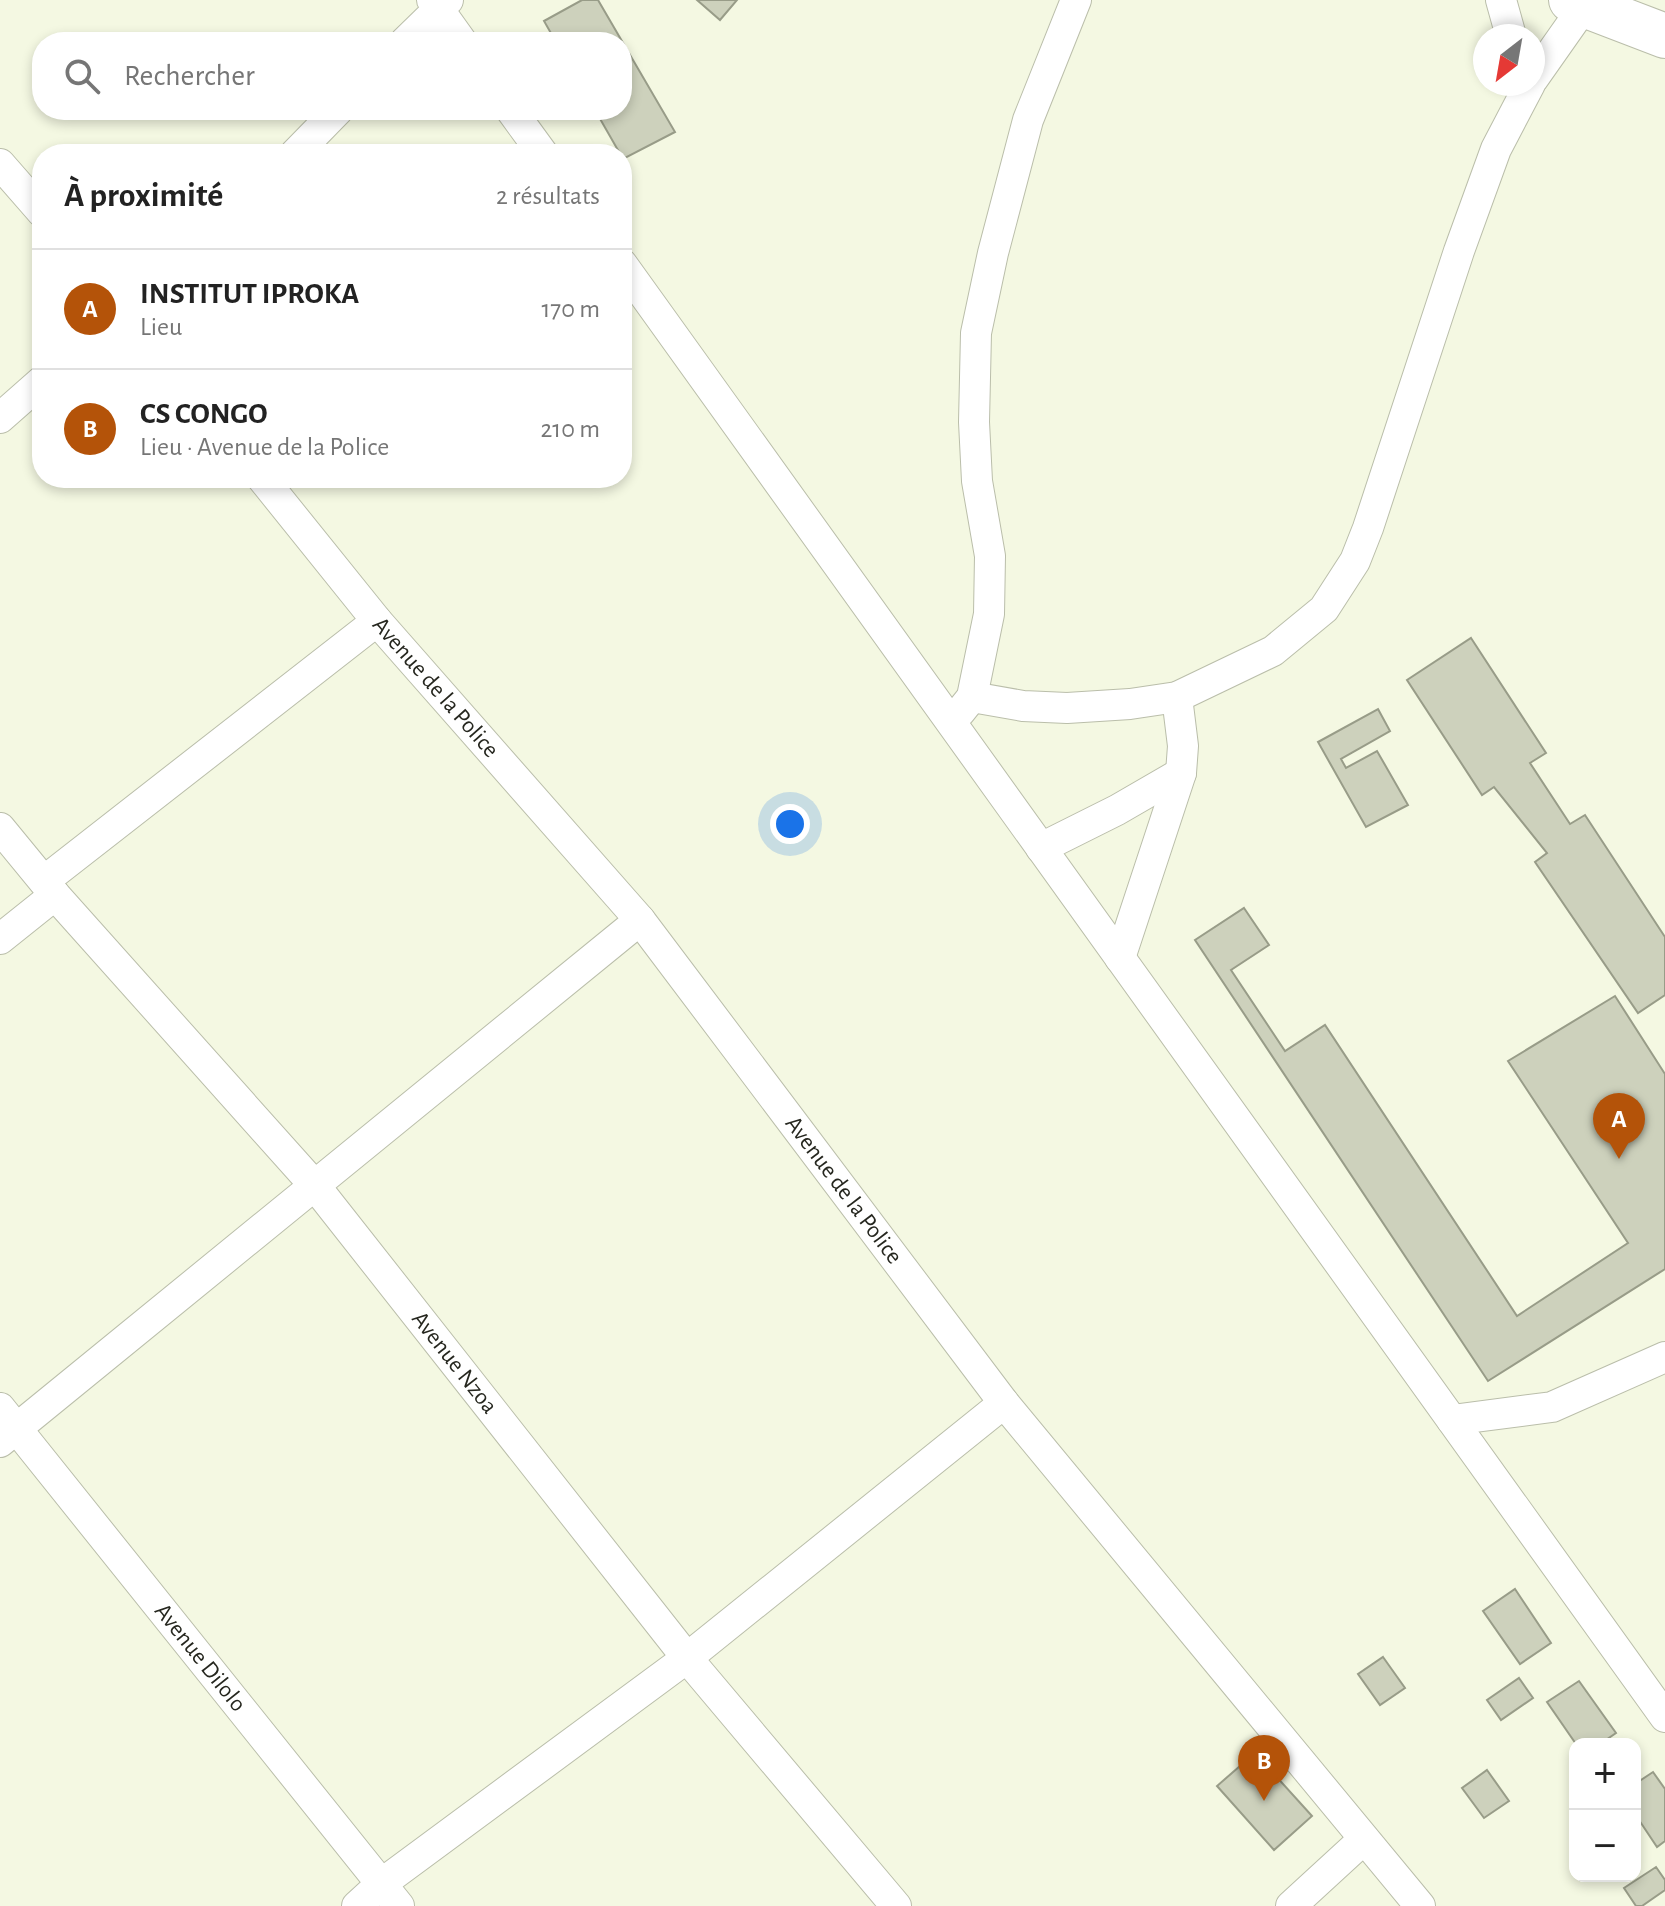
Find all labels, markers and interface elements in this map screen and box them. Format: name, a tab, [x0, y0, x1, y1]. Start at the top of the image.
north arrow	[1473, 24, 1545, 96]
search box	[32, 32, 632, 120]
icon: search	[60, 54, 104, 98]
text: Rechercher	[124, 61, 255, 91]
text: À proximité	[64, 179, 223, 213]
text: 2 résultats	[496, 183, 600, 209]
text: INSTITUT IPROKA	[140, 279, 359, 309]
text: A	[82, 296, 98, 322]
text: 170 m	[541, 296, 600, 322]
text: Lieu	[140, 314, 182, 340]
text: CS CONGO	[140, 399, 267, 429]
text: B	[82, 416, 98, 442]
text: 210 m	[540, 416, 600, 442]
text: Lieu · Avenue de la Police	[140, 434, 389, 460]
street label: Avenue de la Police	[368, 613, 503, 762]
your location	[770, 804, 810, 844]
pin: A	[1593, 1093, 1645, 1159]
street label: Avenue de la Police	[781, 1112, 907, 1268]
street label: Avenue Nzoa	[407, 1307, 502, 1418]
street label: Avenue Dilolo	[150, 1599, 250, 1716]
pin: B	[1238, 1735, 1290, 1801]
map controls	[1569, 1738, 1641, 1882]
button: +	[1569, 1738, 1641, 1810]
button: −	[1569, 1810, 1641, 1882]

